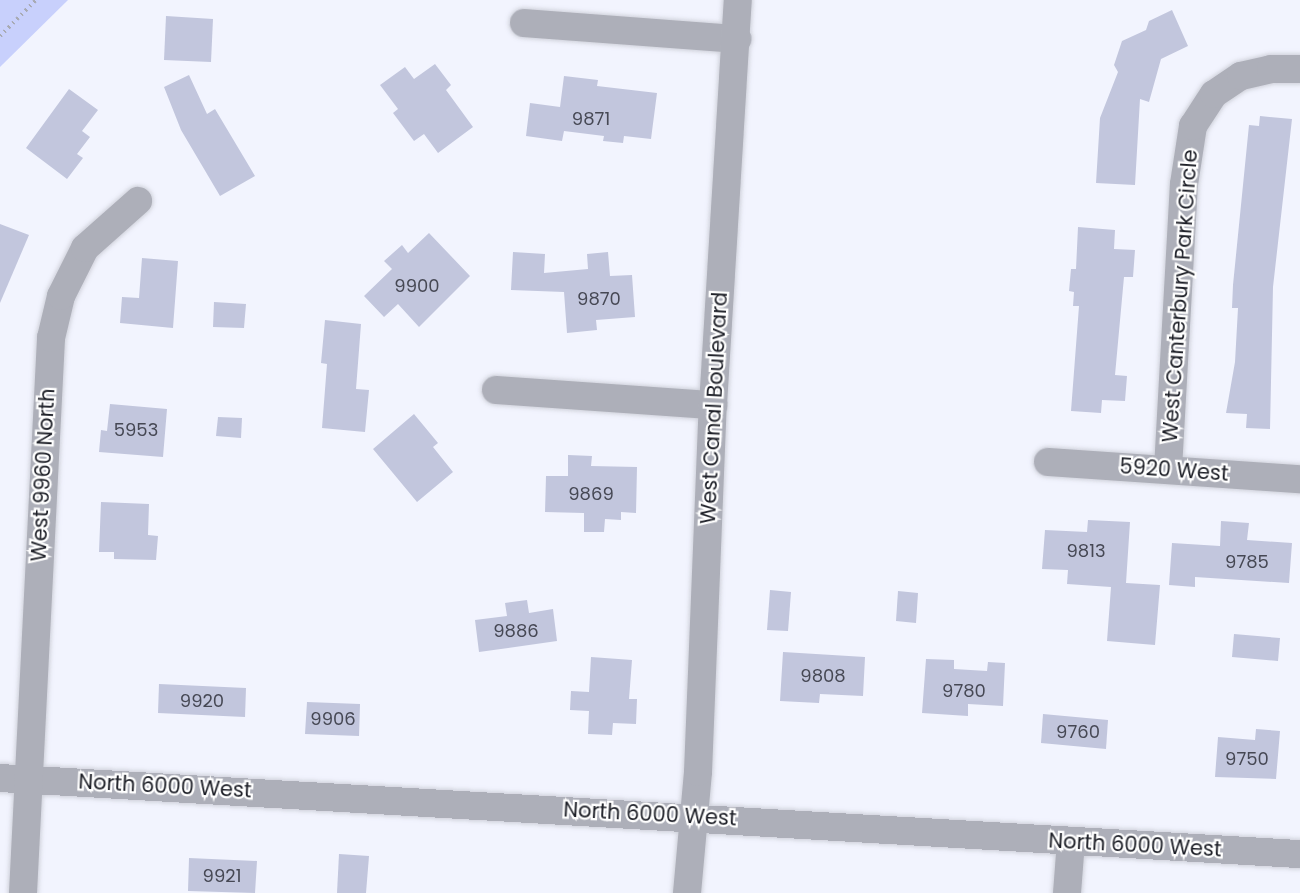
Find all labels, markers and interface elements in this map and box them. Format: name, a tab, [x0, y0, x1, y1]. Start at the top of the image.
house number: 9871	[572, 108, 610, 130]
street label: West Canterbury Park Circle	[1157, 149, 1203, 443]
house number: 9900	[394, 275, 440, 297]
house number: 9870	[577, 288, 621, 310]
street label: West Canal Boulevard	[695, 291, 733, 525]
street label: West 9960 North	[26, 388, 60, 562]
house number: 5953	[114, 419, 158, 441]
street label: 5920 West	[1119, 454, 1229, 486]
house number: 9869	[568, 483, 614, 505]
house number: 9813	[1066, 540, 1106, 562]
house number: 9785	[1225, 551, 1269, 573]
house number: 9886	[493, 620, 539, 642]
house number: 9808	[800, 665, 846, 687]
house number: 9780	[942, 680, 986, 702]
house number: 9920	[180, 690, 224, 712]
house number: 9906	[310, 708, 356, 730]
house number: 9760	[1056, 721, 1100, 743]
house number: 9750	[1225, 748, 1269, 770]
street label: North 6000 West	[78, 769, 252, 803]
street label: North 6000 West	[563, 797, 737, 831]
street label: North 6000 West	[1048, 828, 1222, 862]
house number: 9921	[203, 865, 241, 887]

